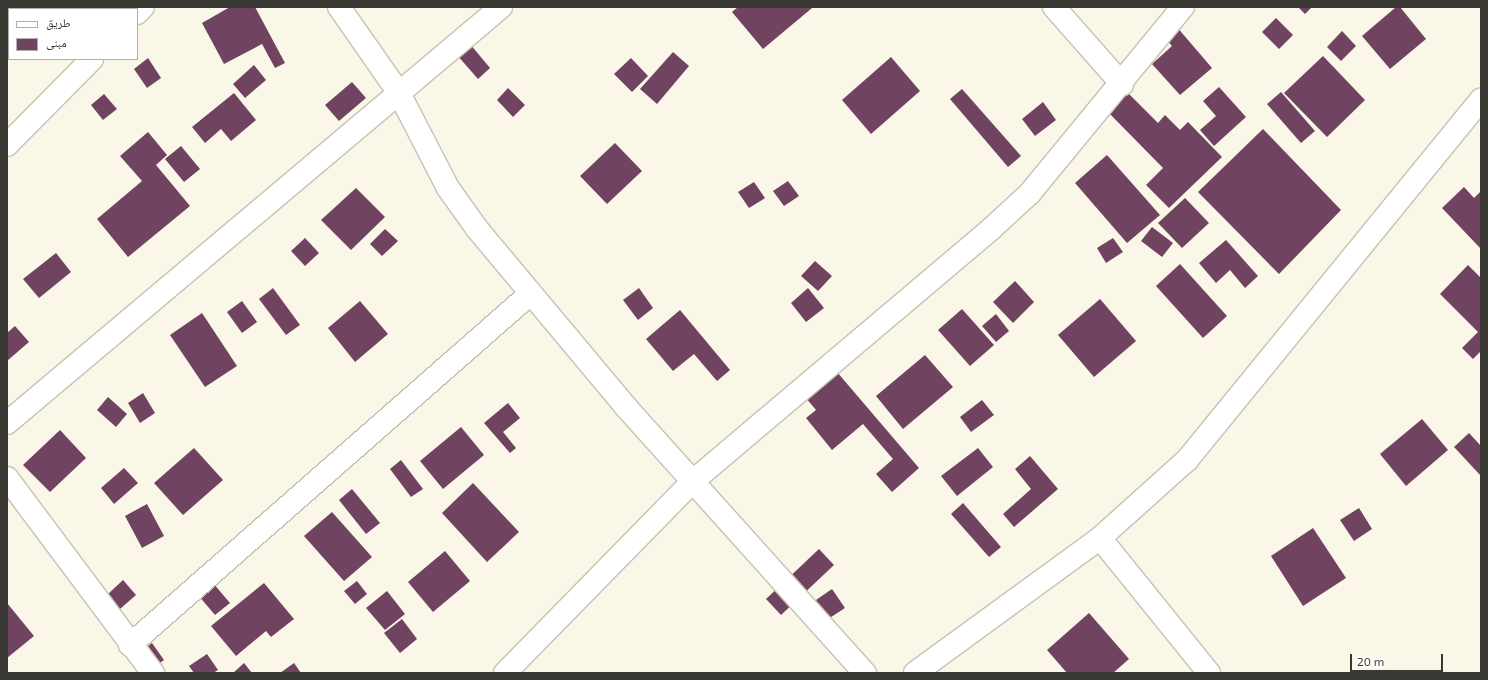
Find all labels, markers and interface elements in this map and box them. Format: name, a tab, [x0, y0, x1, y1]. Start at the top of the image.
legend	[8, 8, 138, 60]
text: طريق	[46, 15, 71, 29]
text: مبنى	[46, 35, 67, 49]
scale bar	[1352, 646, 1445, 672]
text: 20 m	[1357, 654, 1384, 668]

